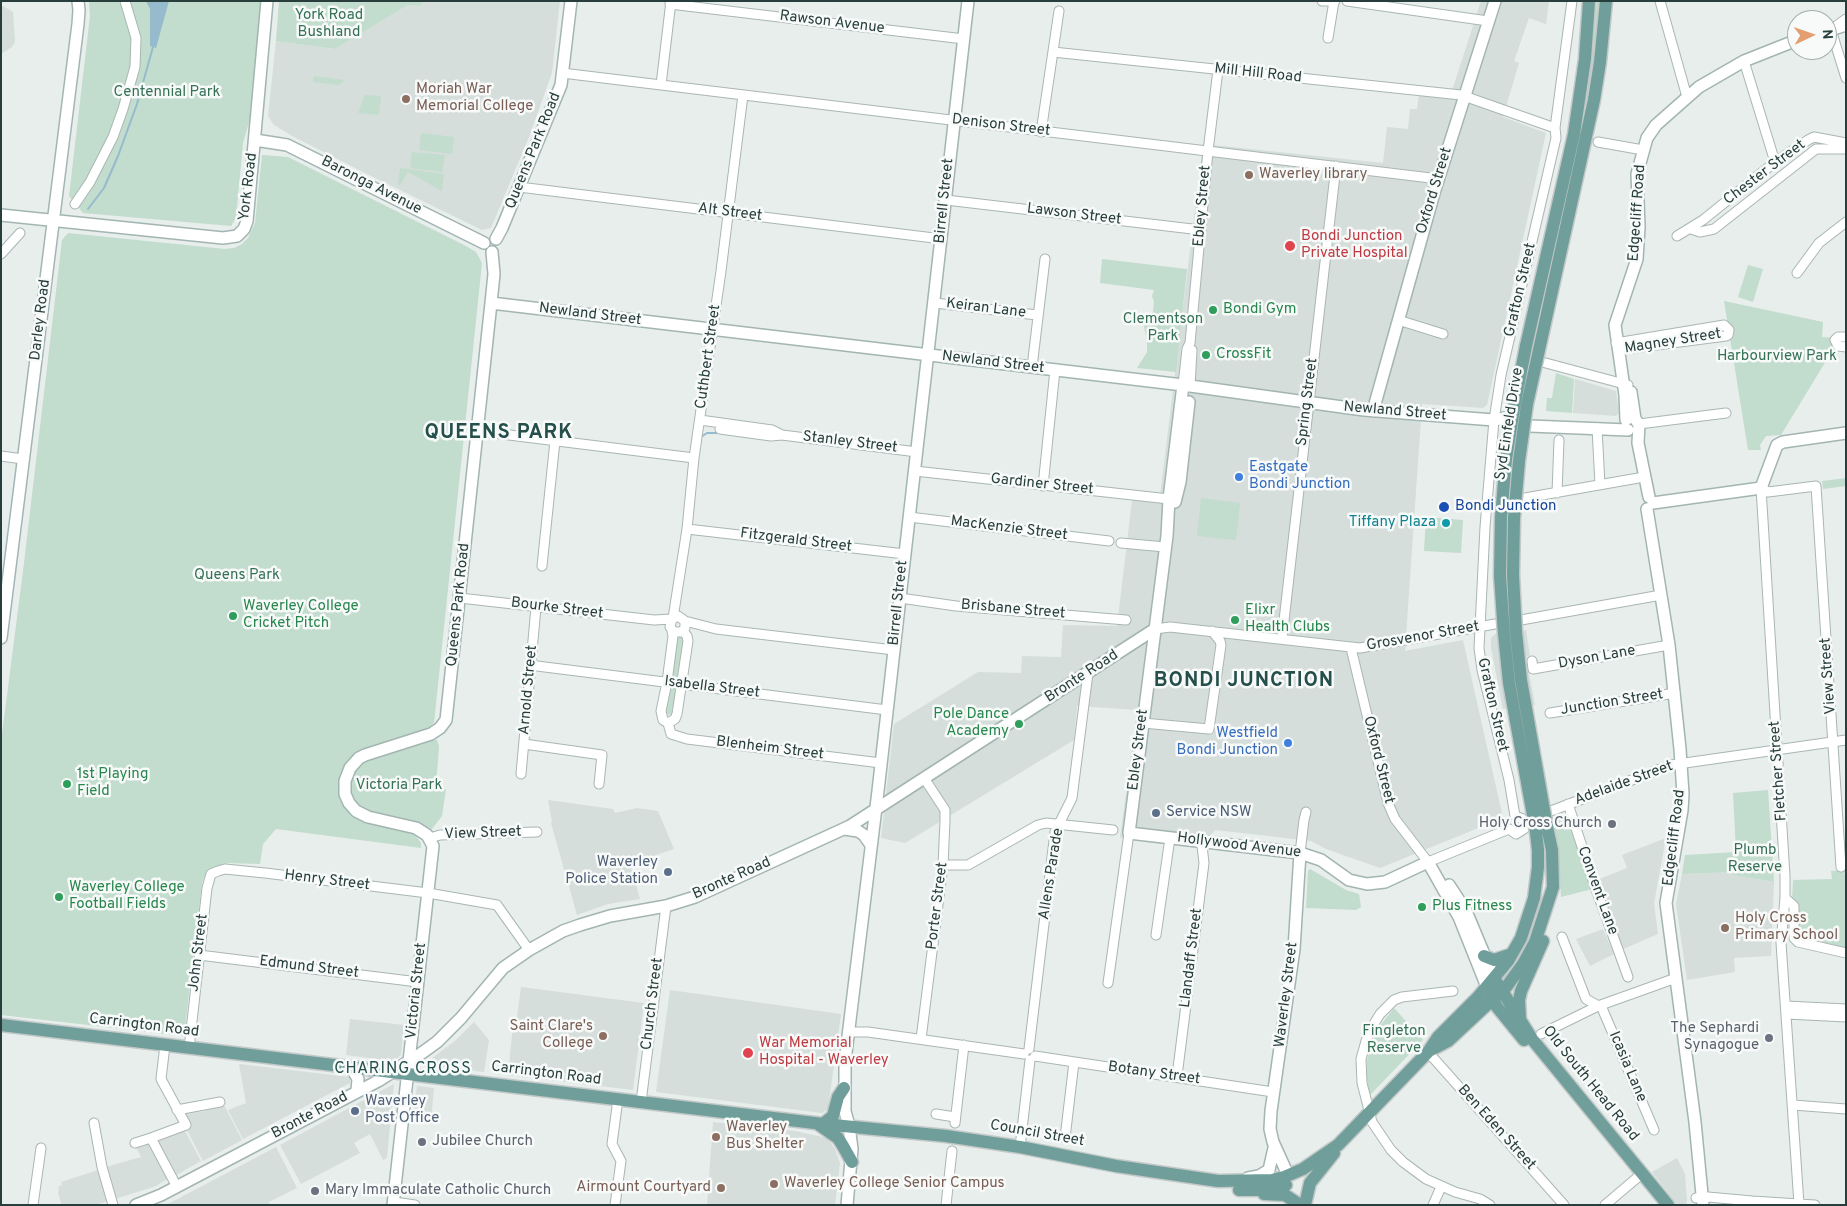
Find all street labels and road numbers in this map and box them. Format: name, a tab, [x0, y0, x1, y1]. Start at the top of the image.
street label: Rawson Avenue	[779, 8, 885, 38]
street label: Mill Hill Road	[1213, 60, 1303, 88]
street label: Queens Park Road	[502, 90, 566, 212]
street label: Denison Street	[951, 111, 1051, 141]
street label: Chester Street	[1721, 136, 1809, 210]
street label: Oxford Street	[1413, 145, 1457, 237]
street label: York Road	[236, 152, 262, 222]
street label: Baronga Avenue	[318, 153, 424, 219]
street label: Birrell Street	[932, 157, 958, 245]
street label: Ebley Street	[1190, 164, 1216, 248]
street label: Edgecliff Road	[1626, 164, 1650, 262]
street label: Alt Street	[697, 200, 763, 226]
street label: Lawson Street	[1026, 200, 1122, 230]
street label: Grafton Street	[1501, 241, 1541, 339]
street label: Darley Road	[27, 278, 55, 362]
street label: Keiran Lane	[945, 295, 1027, 323]
street label: Newland Street	[538, 300, 642, 330]
street label: Cuthbert Street	[693, 304, 725, 410]
street label: Magney Street	[1623, 325, 1723, 359]
street label: Newland Street	[941, 348, 1045, 378]
street label: Spring Street	[1294, 357, 1322, 447]
street label: Syd Einfeld Drive	[1492, 366, 1528, 482]
street label: Newland Street	[1343, 399, 1447, 425]
street label: Stanley Street	[802, 428, 898, 458]
street label: Gardiner Street	[990, 471, 1094, 499]
street label: MacKenzie Street	[949, 513, 1069, 545]
street label: Fitzgerald Street	[739, 525, 853, 557]
street label: Queens Park Road	[444, 542, 474, 668]
street label: Birrell Street	[886, 559, 912, 647]
street label: Bourke Street	[510, 594, 604, 624]
street label: Brisbane Street	[960, 596, 1066, 624]
street label: Grosvenor Street	[1365, 618, 1481, 656]
street label: View Street	[1817, 637, 1841, 715]
street label: Dyson Lane	[1557, 642, 1637, 674]
street label: Arnold Street	[516, 644, 542, 736]
street label: Bronte Road	[1042, 647, 1122, 707]
street label: Grafton Street	[1472, 656, 1512, 754]
street label: Isabella Street	[663, 673, 761, 703]
street label: Junction Street	[1559, 686, 1665, 720]
street label: Ebley Street	[1125, 708, 1153, 792]
street label: Oxford Street	[1358, 714, 1398, 806]
street label: Fletcher Street	[1767, 720, 1791, 822]
street label: Blenheim Street	[715, 733, 825, 765]
street label: Adelaide Street	[1572, 758, 1676, 810]
street label: Edgecliff Road	[1660, 789, 1690, 887]
street label: View Street	[444, 824, 522, 844]
street label: Allens Parade	[1036, 827, 1068, 921]
street label: Hollywood Avenue	[1176, 829, 1302, 863]
street label: Convent Lane	[1573, 844, 1621, 938]
street label: Bronte Road	[690, 854, 774, 904]
street label: Porter Street	[924, 861, 952, 951]
street label: Henry Street	[283, 867, 371, 895]
street label: Llandaff Street	[1177, 907, 1207, 1009]
street label: John Street	[185, 913, 213, 993]
street label: Waverley Street	[1272, 941, 1302, 1049]
street label: Victoria Street	[403, 942, 431, 1040]
street label: Edmund Street	[258, 953, 360, 983]
street label: Church Street	[638, 957, 668, 1051]
street label: Carrington Road	[88, 1010, 200, 1042]
street label: Old South Head Road	[1538, 1023, 1642, 1145]
street label: Icasia Lane	[1604, 1029, 1650, 1105]
street label: Carrington Road	[490, 1058, 602, 1090]
street label: Botany Street	[1107, 1059, 1201, 1089]
street label: Ben Eden Street	[1453, 1082, 1539, 1174]
street label: Bronte Road	[269, 1088, 351, 1144]
street label: Council Street	[988, 1117, 1086, 1151]

